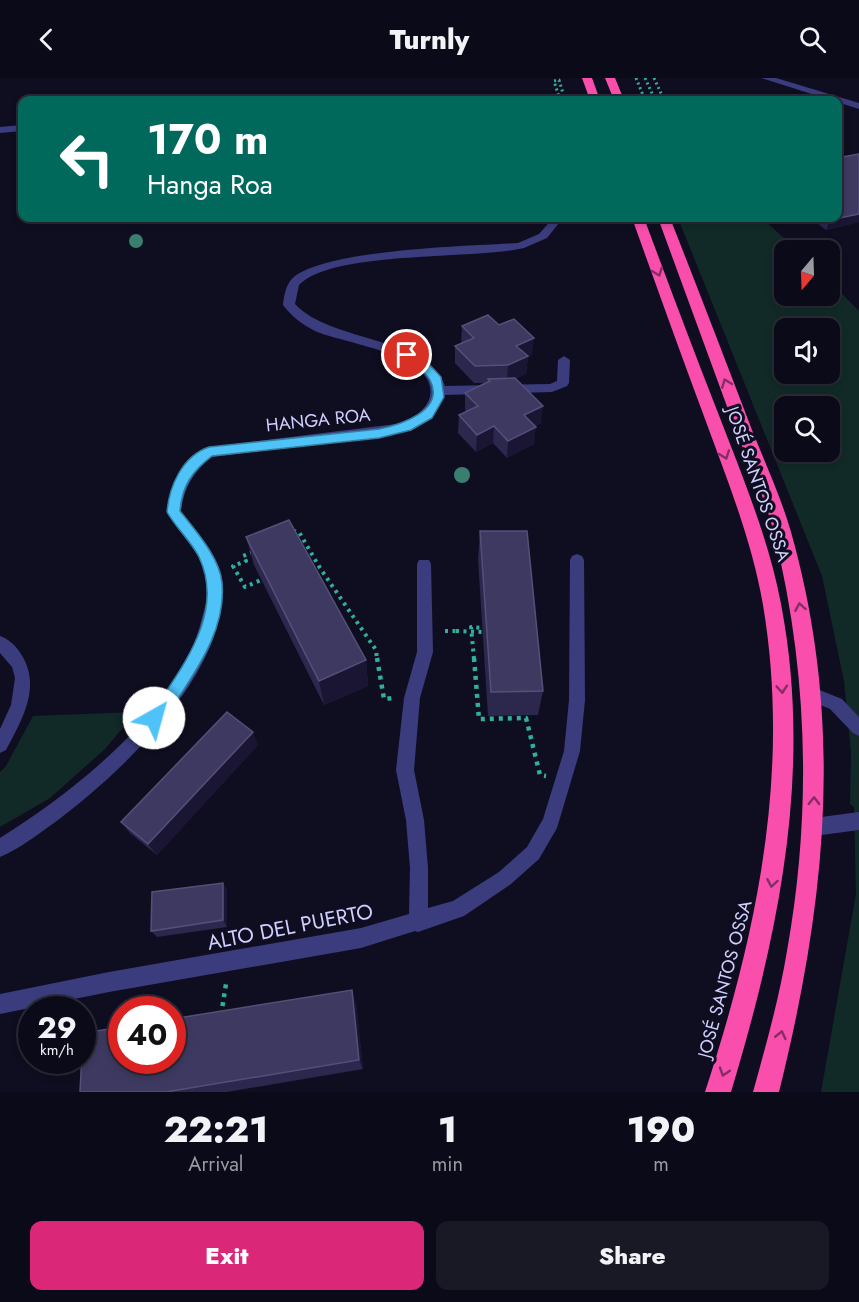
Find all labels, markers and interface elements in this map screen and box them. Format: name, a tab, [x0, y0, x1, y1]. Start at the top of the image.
text: Turnly	[390, 20, 469, 59]
icon: back	[30, 23, 63, 56]
icon: search	[796, 23, 829, 56]
text: 170 m	[147, 109, 269, 170]
icon: left	[48, 120, 126, 198]
text: Hanga Roa	[147, 165, 273, 204]
north arrow	[774, 240, 840, 306]
map controls	[774, 240, 840, 462]
one-way arrow	[651, 267, 664, 277]
button: sound	[774, 318, 840, 384]
pin	[381, 329, 432, 380]
icon: arrive	[390, 338, 423, 371]
one-way arrow	[721, 378, 733, 389]
button: search	[774, 396, 840, 462]
street label: JOSÉ SANTOS OSSA	[719, 401, 797, 565]
street label: HANGA ROA	[264, 402, 372, 438]
one-way arrow	[718, 450, 731, 460]
one-way arrow	[794, 603, 807, 613]
one-way arrow	[775, 685, 788, 694]
position arrow	[122, 686, 186, 750]
one-way arrow	[808, 797, 821, 806]
one-way arrow	[767, 879, 779, 888]
street label: ALTO DEL PUERTO	[205, 896, 375, 958]
street label: JOSÉ SANTOS OSSA	[691, 897, 759, 1063]
speed limit sign: 40	[108, 996, 186, 1074]
text: 29	[37, 1006, 77, 1049]
one-way arrow	[774, 1031, 787, 1041]
text: km/h	[40, 1039, 74, 1061]
one-way arrow	[719, 1066, 732, 1077]
text: 22:21	[164, 1103, 268, 1155]
text: 1	[438, 1103, 457, 1155]
text: 190	[627, 1103, 695, 1155]
text: Arrival	[188, 1150, 243, 1179]
text: min	[432, 1150, 463, 1179]
text: m	[653, 1150, 669, 1179]
button: Exit	[30, 1221, 424, 1290]
button: Share	[436, 1221, 829, 1290]

